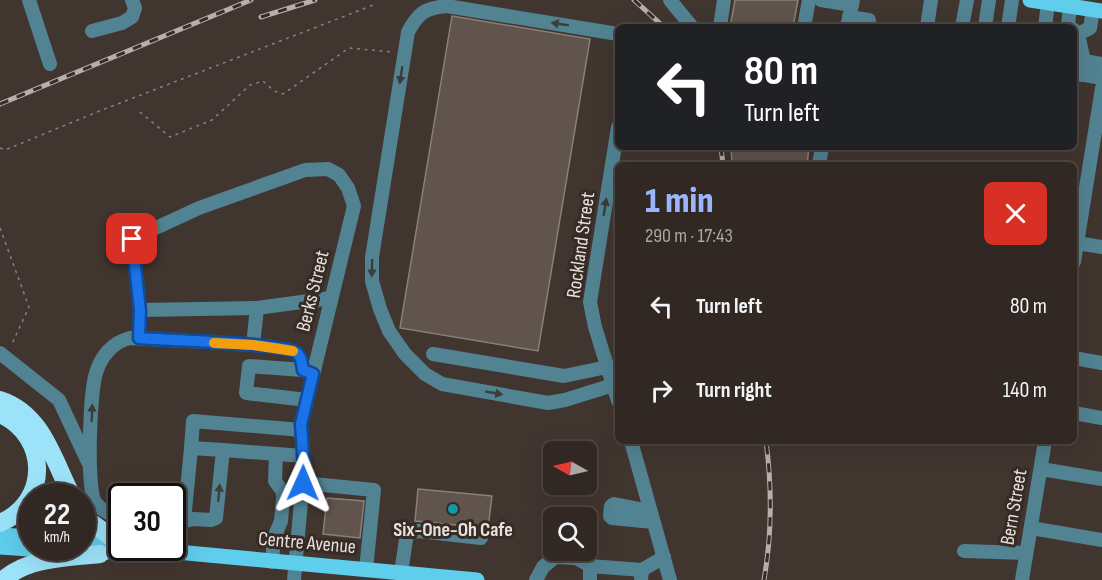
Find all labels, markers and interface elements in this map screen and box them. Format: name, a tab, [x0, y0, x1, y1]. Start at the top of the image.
one-way arrow	[551, 20, 570, 29]
text: 80 m	[744, 46, 818, 97]
icon: left	[645, 48, 723, 126]
one-way arrow	[396, 66, 405, 85]
text: Turn left	[744, 97, 820, 129]
text: 1 min	[645, 180, 713, 223]
button: close	[984, 182, 1047, 245]
street label: Rockland Street	[562, 191, 600, 299]
one-way arrow	[601, 197, 610, 216]
pin	[106, 213, 157, 264]
icon: arrive	[115, 222, 148, 255]
text: 290 m · 17:43	[645, 224, 733, 248]
street label: Berks Street	[291, 248, 335, 334]
one-way arrow	[367, 258, 377, 277]
icon: left	[645, 290, 678, 323]
text: Turn left	[696, 293, 762, 320]
text: 80 m	[1010, 293, 1047, 320]
icon: right	[645, 374, 678, 407]
text: Turn right	[696, 377, 772, 404]
text: 140 m	[1003, 377, 1047, 404]
one-way arrow	[485, 389, 504, 398]
one-way arrow	[87, 404, 96, 423]
north arrow	[543, 441, 597, 495]
map controls	[543, 441, 597, 561]
position arrow	[271, 451, 335, 515]
street label: Bern Street	[996, 467, 1032, 547]
speed limit sign: 30	[108, 483, 186, 561]
one-way arrow	[214, 483, 224, 502]
text: 22	[44, 497, 70, 533]
marker: Six-One-Oh Cafe	[446, 502, 460, 516]
button: search	[543, 507, 597, 561]
place label: Six-One-Oh Cafe	[393, 518, 513, 542]
street label: Centre Avenue	[257, 527, 357, 559]
text: km/h	[44, 528, 70, 547]

